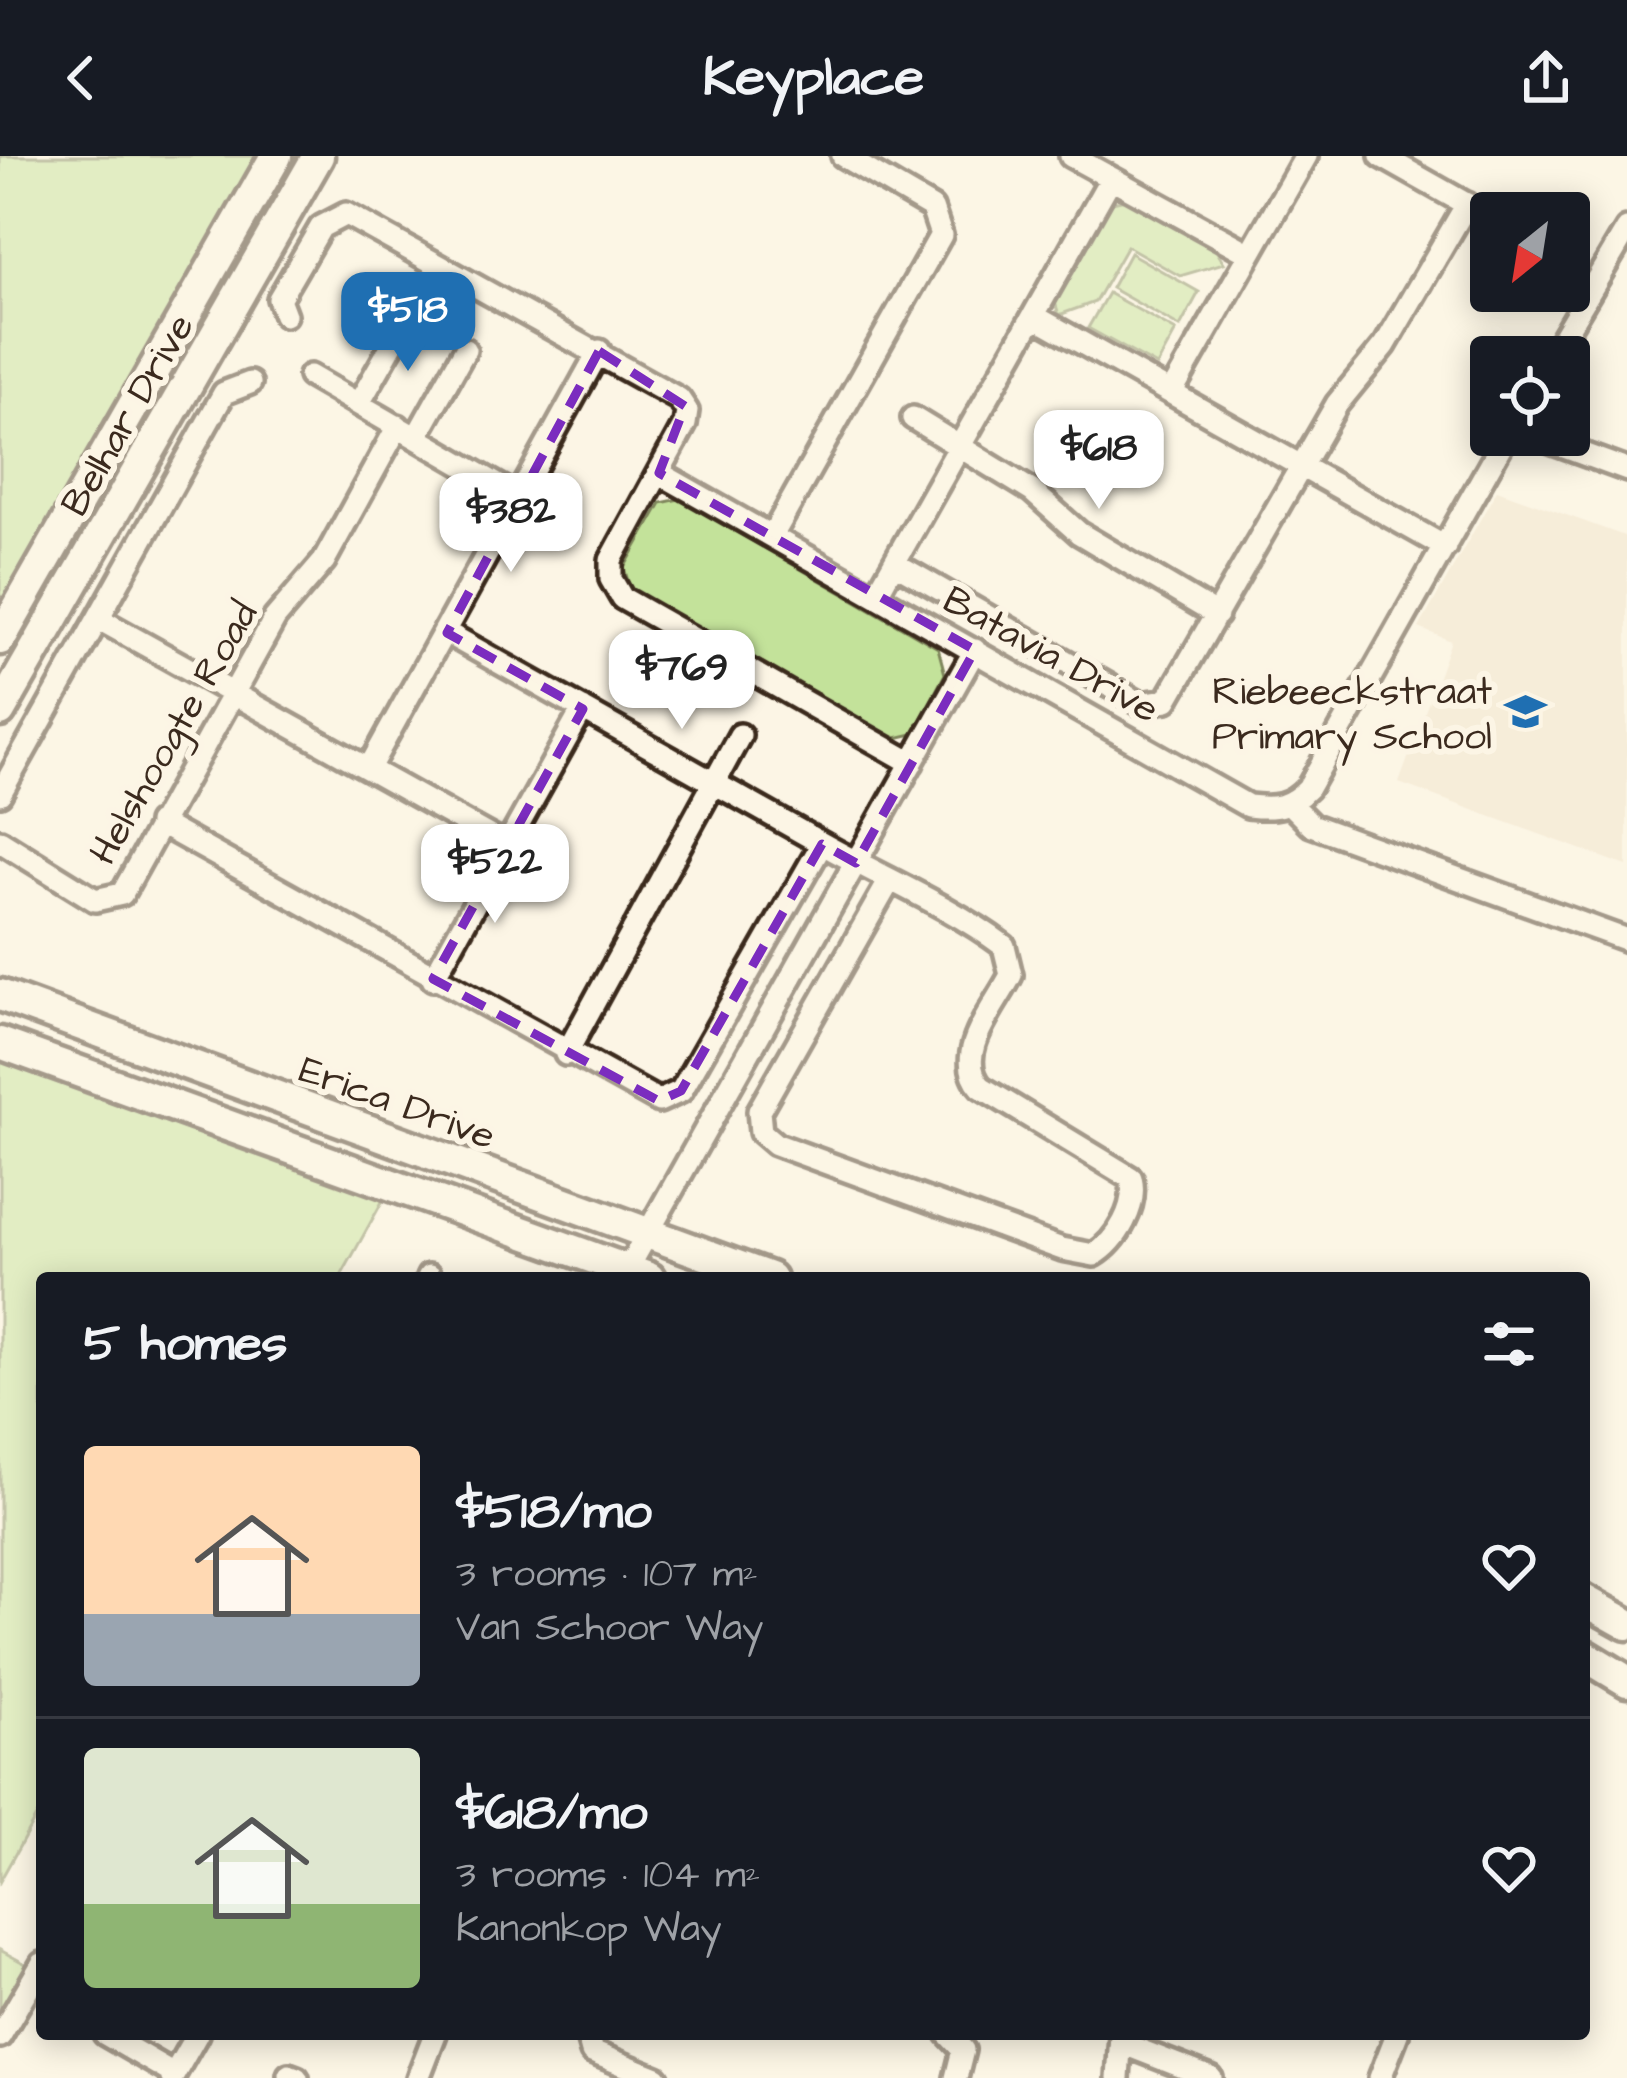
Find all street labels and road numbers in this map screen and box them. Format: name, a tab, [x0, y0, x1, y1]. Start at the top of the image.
street label: Belhar Drive	[49, 304, 208, 527]
street label: Batavia Drive	[933, 574, 1168, 737]
street label: Helshoogte Road	[77, 592, 272, 875]
street label: Erica Drive	[292, 1043, 502, 1164]

